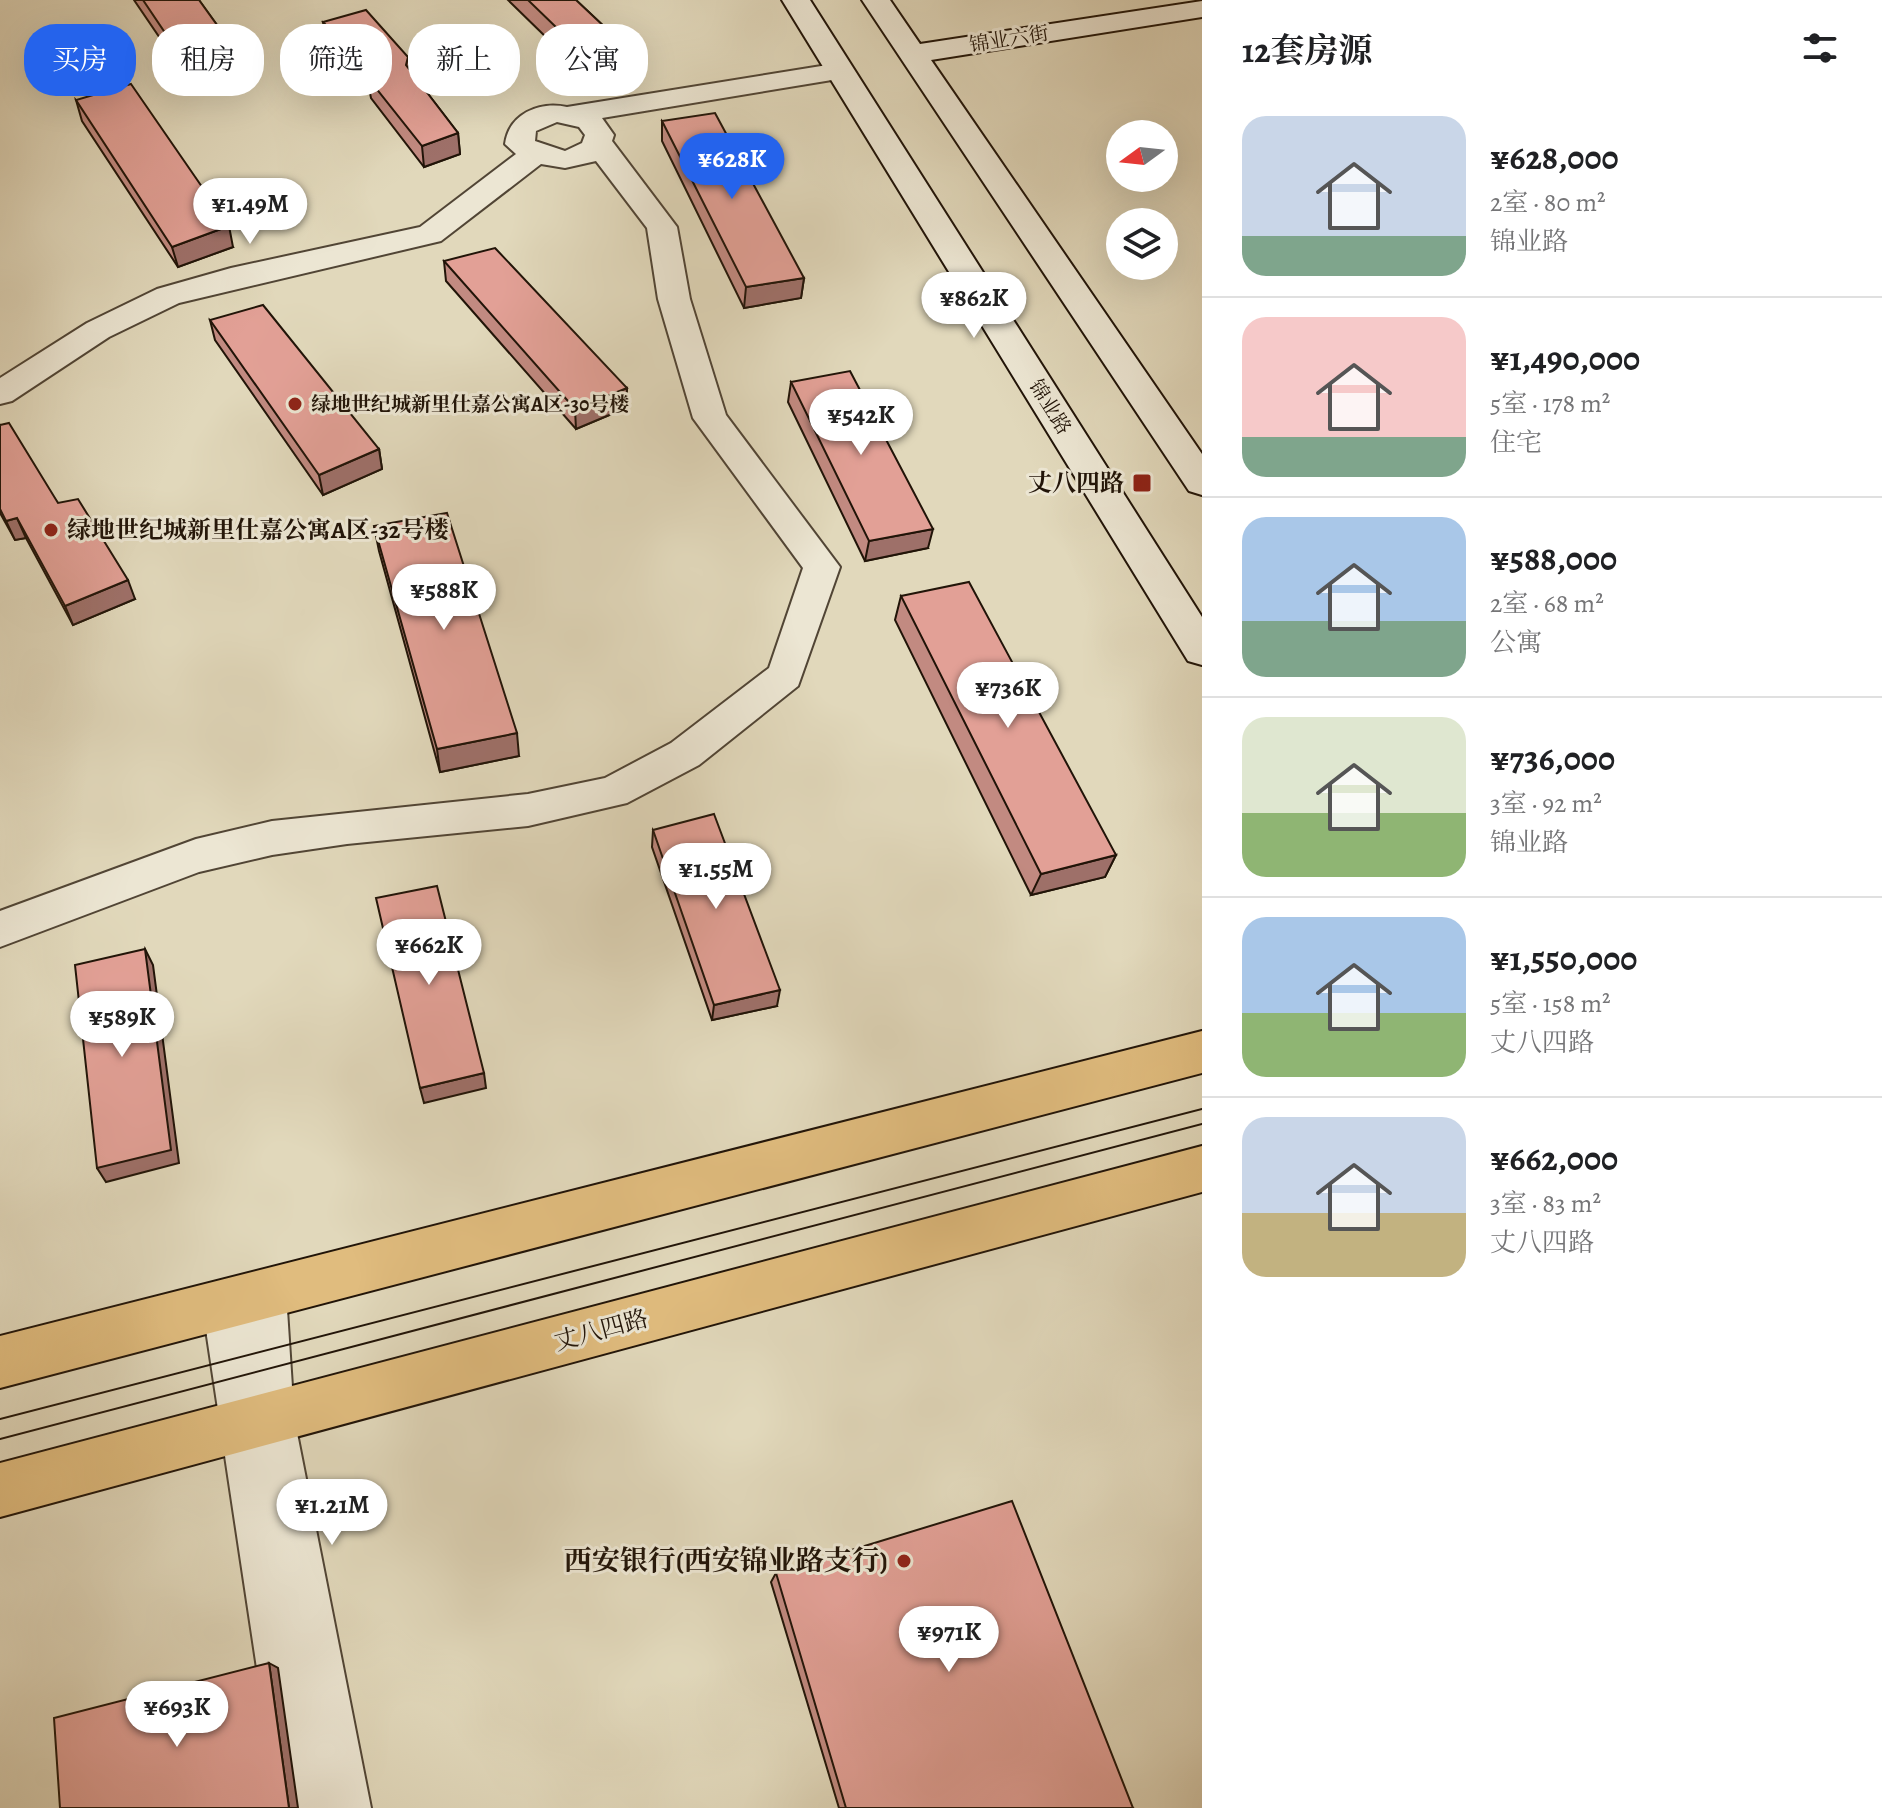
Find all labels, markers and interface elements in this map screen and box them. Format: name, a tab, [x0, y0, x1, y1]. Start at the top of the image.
street label: 锦业六街	[967, 19, 1051, 59]
chip: 买房	[24, 24, 136, 96]
chip: 租房	[152, 24, 264, 96]
chip: 筛选	[280, 24, 392, 96]
chip: 新上	[408, 24, 520, 96]
chip: 公寓	[536, 24, 648, 96]
icon: filters	[1798, 26, 1842, 70]
text: 12套房源	[1242, 27, 1373, 74]
north arrow	[1106, 120, 1178, 192]
map controls	[1106, 120, 1178, 280]
pin: ¥628K	[676, 133, 788, 201]
text: ¥628,000	[1490, 134, 1619, 181]
text: ¥628K	[697, 141, 767, 176]
icon: home	[1306, 148, 1402, 244]
pin: ¥1.49M	[185, 178, 315, 246]
text: 2室 · 80 m²	[1490, 185, 1606, 220]
text: ¥1.49M	[211, 186, 289, 221]
button: layers	[1106, 208, 1178, 280]
text: 锦业路	[1490, 224, 1568, 259]
pin: ¥862K	[918, 272, 1030, 340]
text: ¥862K	[939, 280, 1009, 315]
text: ¥1,490,000	[1490, 335, 1640, 382]
icon: home	[1306, 349, 1402, 445]
street label: 锦业路	[1023, 374, 1077, 440]
text: 5室 · 178 m²	[1490, 386, 1610, 421]
pin: ¥542K	[805, 389, 917, 457]
place label: 绿地世纪城新里仕嘉公寓A区-30号楼	[311, 391, 629, 418]
marker: 绿地世纪城新里仕嘉公寓A区-30号楼	[286, 395, 304, 413]
text: ¥542K	[827, 397, 895, 432]
text: 住宅	[1490, 425, 1542, 460]
place label: 丈八四路	[1028, 467, 1124, 499]
marker: 丈八四路	[1131, 472, 1153, 494]
place label: 绿地世纪城新里仕嘉公寓A区-32号楼	[67, 514, 448, 546]
marker: 绿地世纪城新里仕嘉公寓A区-32号楼	[42, 521, 60, 539]
text: ¥588,000	[1490, 535, 1617, 582]
icon: home	[1306, 549, 1402, 645]
pin: ¥588K	[388, 564, 500, 632]
text: ¥588K	[410, 572, 478, 607]
text: 2室 · 68 m²	[1490, 586, 1604, 621]
text: 公寓	[1490, 625, 1542, 660]
pin: ¥736K	[952, 662, 1064, 730]
text: ¥736K	[975, 670, 1041, 705]
text: ¥736,000	[1490, 735, 1615, 782]
icon: home	[1306, 749, 1402, 845]
text: 3室 · 92 m²	[1490, 786, 1602, 821]
text: 锦业路	[1490, 825, 1568, 860]
pin: ¥1.55M	[651, 843, 781, 911]
text: ¥1.55M	[678, 851, 754, 886]
pin: ¥662K	[373, 919, 485, 987]
text: ¥662K	[395, 927, 463, 962]
text: ¥1,550,000	[1490, 935, 1637, 982]
icon: home	[1306, 949, 1402, 1045]
text: 5室 · 158 m²	[1490, 986, 1611, 1021]
pin: ¥589K	[66, 991, 178, 1059]
text: ¥589K	[88, 999, 156, 1034]
text: 丈八四路	[1490, 1025, 1594, 1060]
text: ¥662,000	[1490, 1135, 1618, 1182]
icon: home	[1306, 1149, 1402, 1245]
text: 3室 · 83 m²	[1490, 1186, 1601, 1221]
text: 丈八四路	[1490, 1225, 1594, 1260]
street label: 丈八四路	[550, 1302, 652, 1358]
pin: ¥1.21M	[267, 1479, 397, 1547]
text: ¥1.21M	[294, 1487, 370, 1522]
place label: 西安银行(西安锦业路支行)	[564, 1542, 888, 1580]
marker: 西安银行(西安锦业路支行)	[895, 1552, 913, 1570]
pin: ¥971K	[893, 1606, 1005, 1674]
text: ¥971K	[917, 1614, 981, 1649]
pin: ¥693K	[121, 1681, 233, 1749]
text: ¥693K	[143, 1689, 211, 1724]

